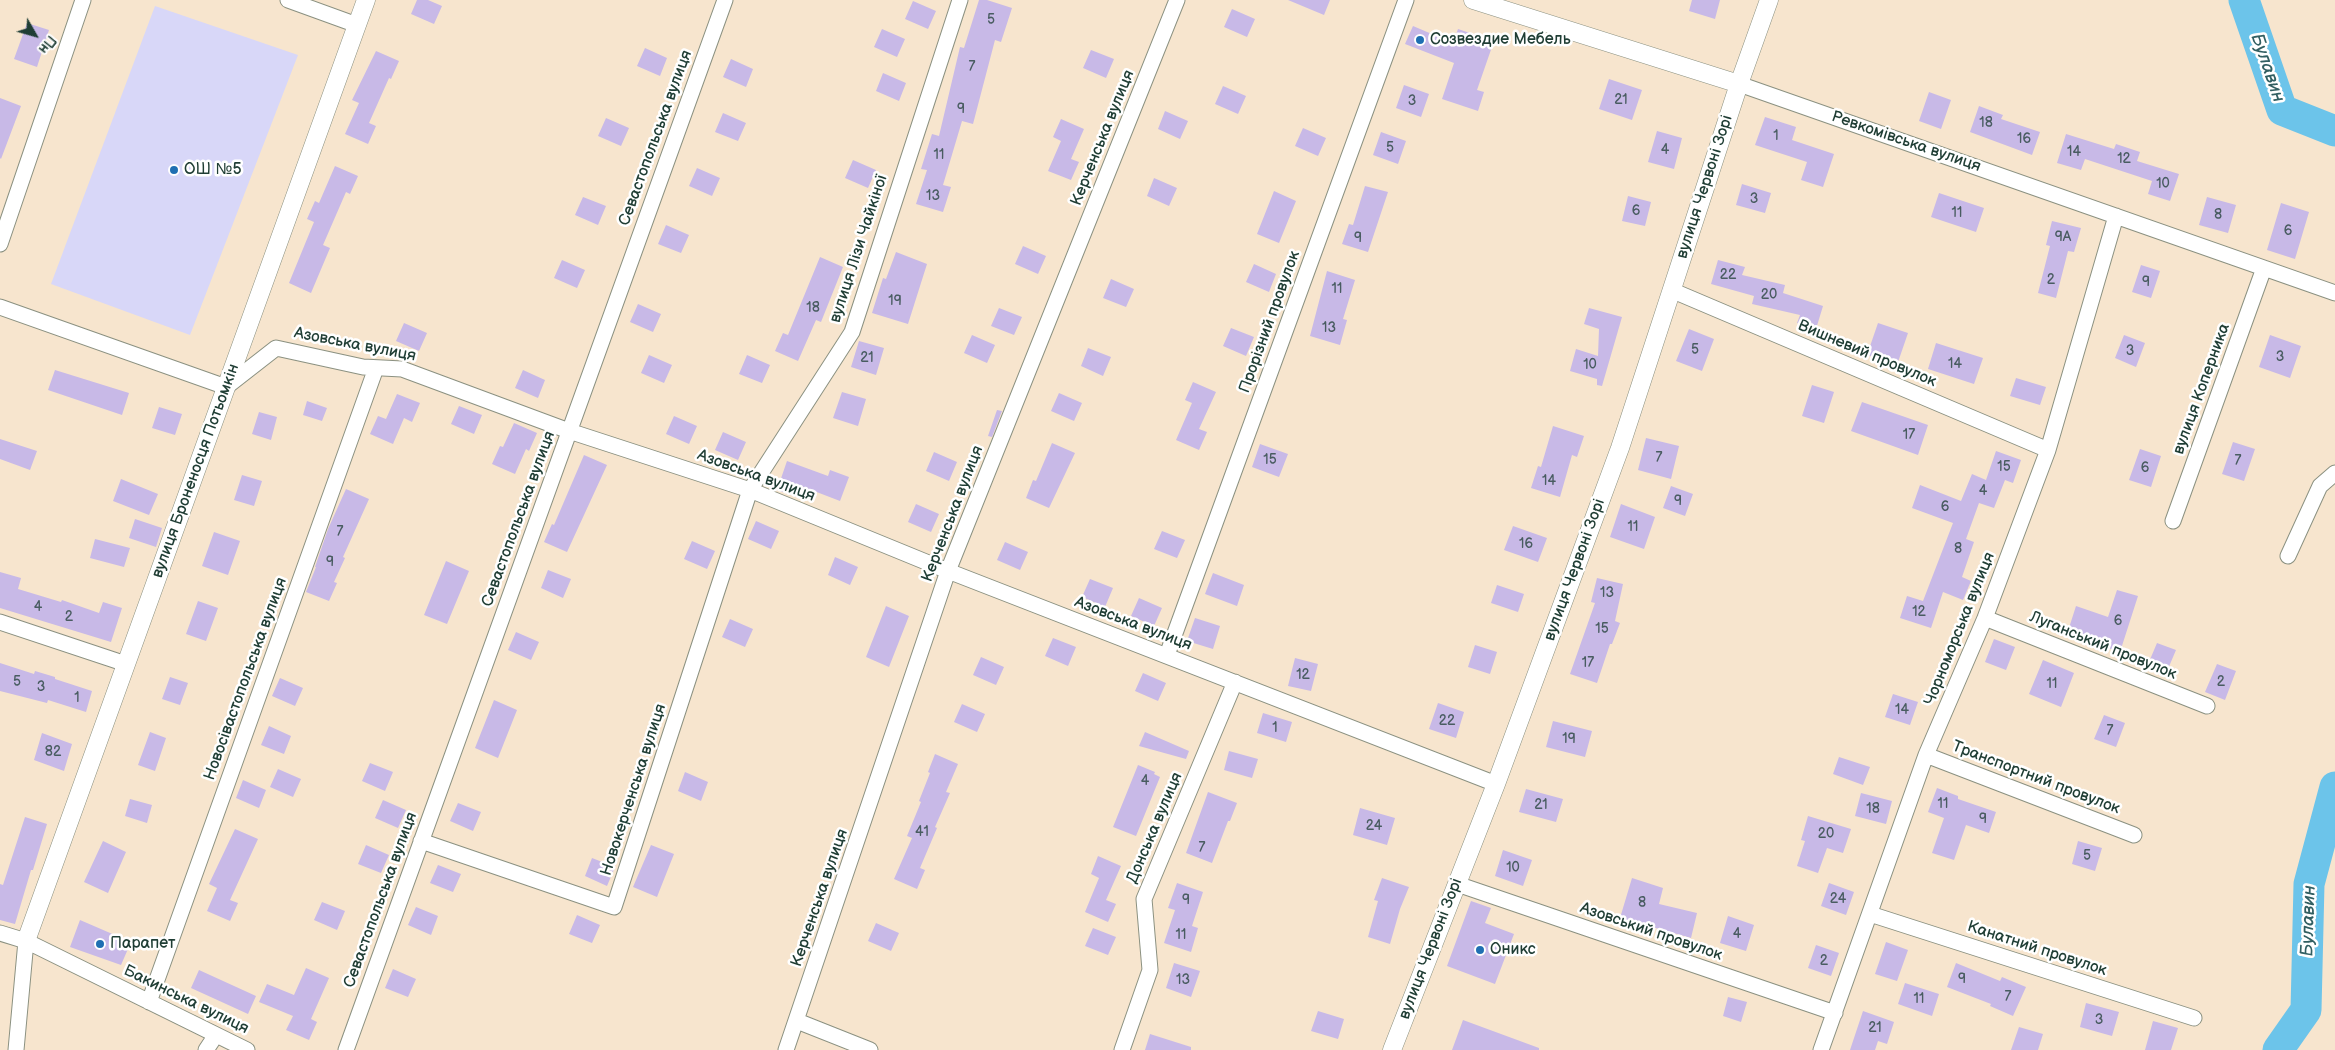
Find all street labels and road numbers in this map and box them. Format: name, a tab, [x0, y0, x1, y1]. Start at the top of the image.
street label: Севастопольська вулиця	[615, 48, 697, 228]
street label: Керченська вулиця	[1067, 67, 1139, 209]
street label: Ревкомівська вулиця	[1829, 107, 1983, 177]
street label: вулиця Червоні Зорі	[1673, 113, 1737, 261]
street label: вулиця Лізи Чайкіної	[826, 173, 892, 325]
street label: Прорізний провулок	[1235, 248, 1305, 396]
street label: Вишневий провулок	[1795, 316, 1939, 392]
street label: вулиця Коперника	[2169, 321, 2235, 457]
street label: Азовська вулиця	[292, 324, 418, 366]
street label: вулиця Броненосця Потьомкін	[148, 361, 244, 581]
street label: Севастопольська вулиця	[478, 429, 560, 609]
street label: Керченська вулиця	[918, 443, 988, 585]
street label: Азовська вулиця	[694, 446, 818, 506]
street label: вулиця Червоні Зорі	[1540, 496, 1610, 644]
street label: Чорноморська вулиця	[1921, 550, 1999, 708]
street label: Новосівастопольська вулиця	[200, 575, 292, 783]
street label: Азовська вулиця	[1072, 593, 1194, 655]
street label: Луганський провулок	[2027, 608, 2179, 684]
street label: Новокерченська вулиця	[597, 702, 671, 878]
street label: Транспортний провулок	[1949, 737, 2123, 819]
street label: Донська вулиця	[1123, 770, 1187, 886]
street label: Севастопольська вулиця	[340, 810, 422, 990]
street label: Керченська вулиця	[787, 827, 853, 969]
street label: вулиця Червоні Зорі	[1395, 876, 1467, 1022]
street label: Азовський провулок	[1577, 899, 1725, 965]
street label: Канатний провулок	[1965, 917, 2109, 981]
street label: Бакинська вулиця	[120, 961, 252, 1039]

